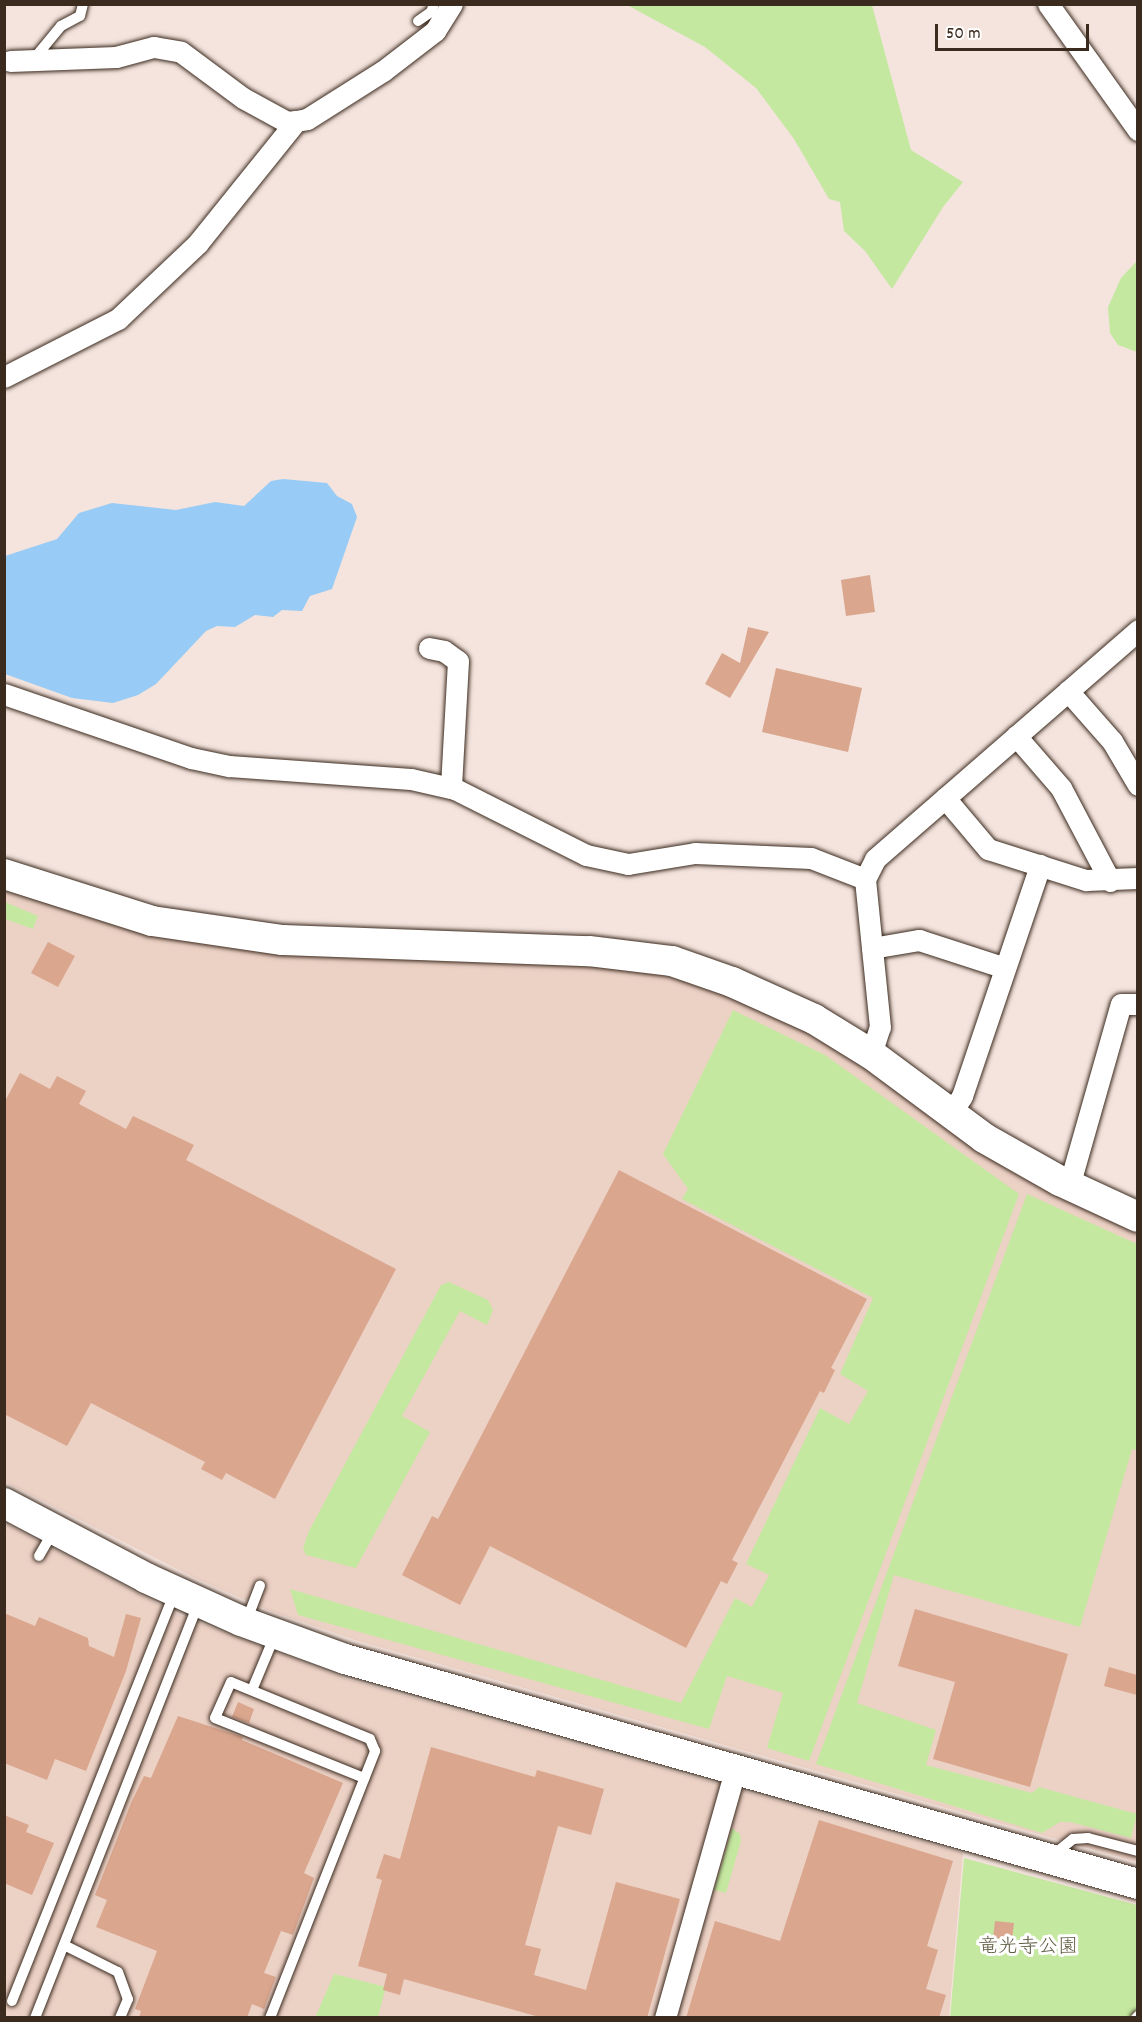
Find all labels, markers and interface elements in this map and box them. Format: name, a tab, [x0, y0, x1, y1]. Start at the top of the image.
scale bar	[938, 12, 1092, 50]
text: 50 m	[946, 22, 981, 47]
park label: 竜光寺公園	[978, 1936, 1078, 1960]

